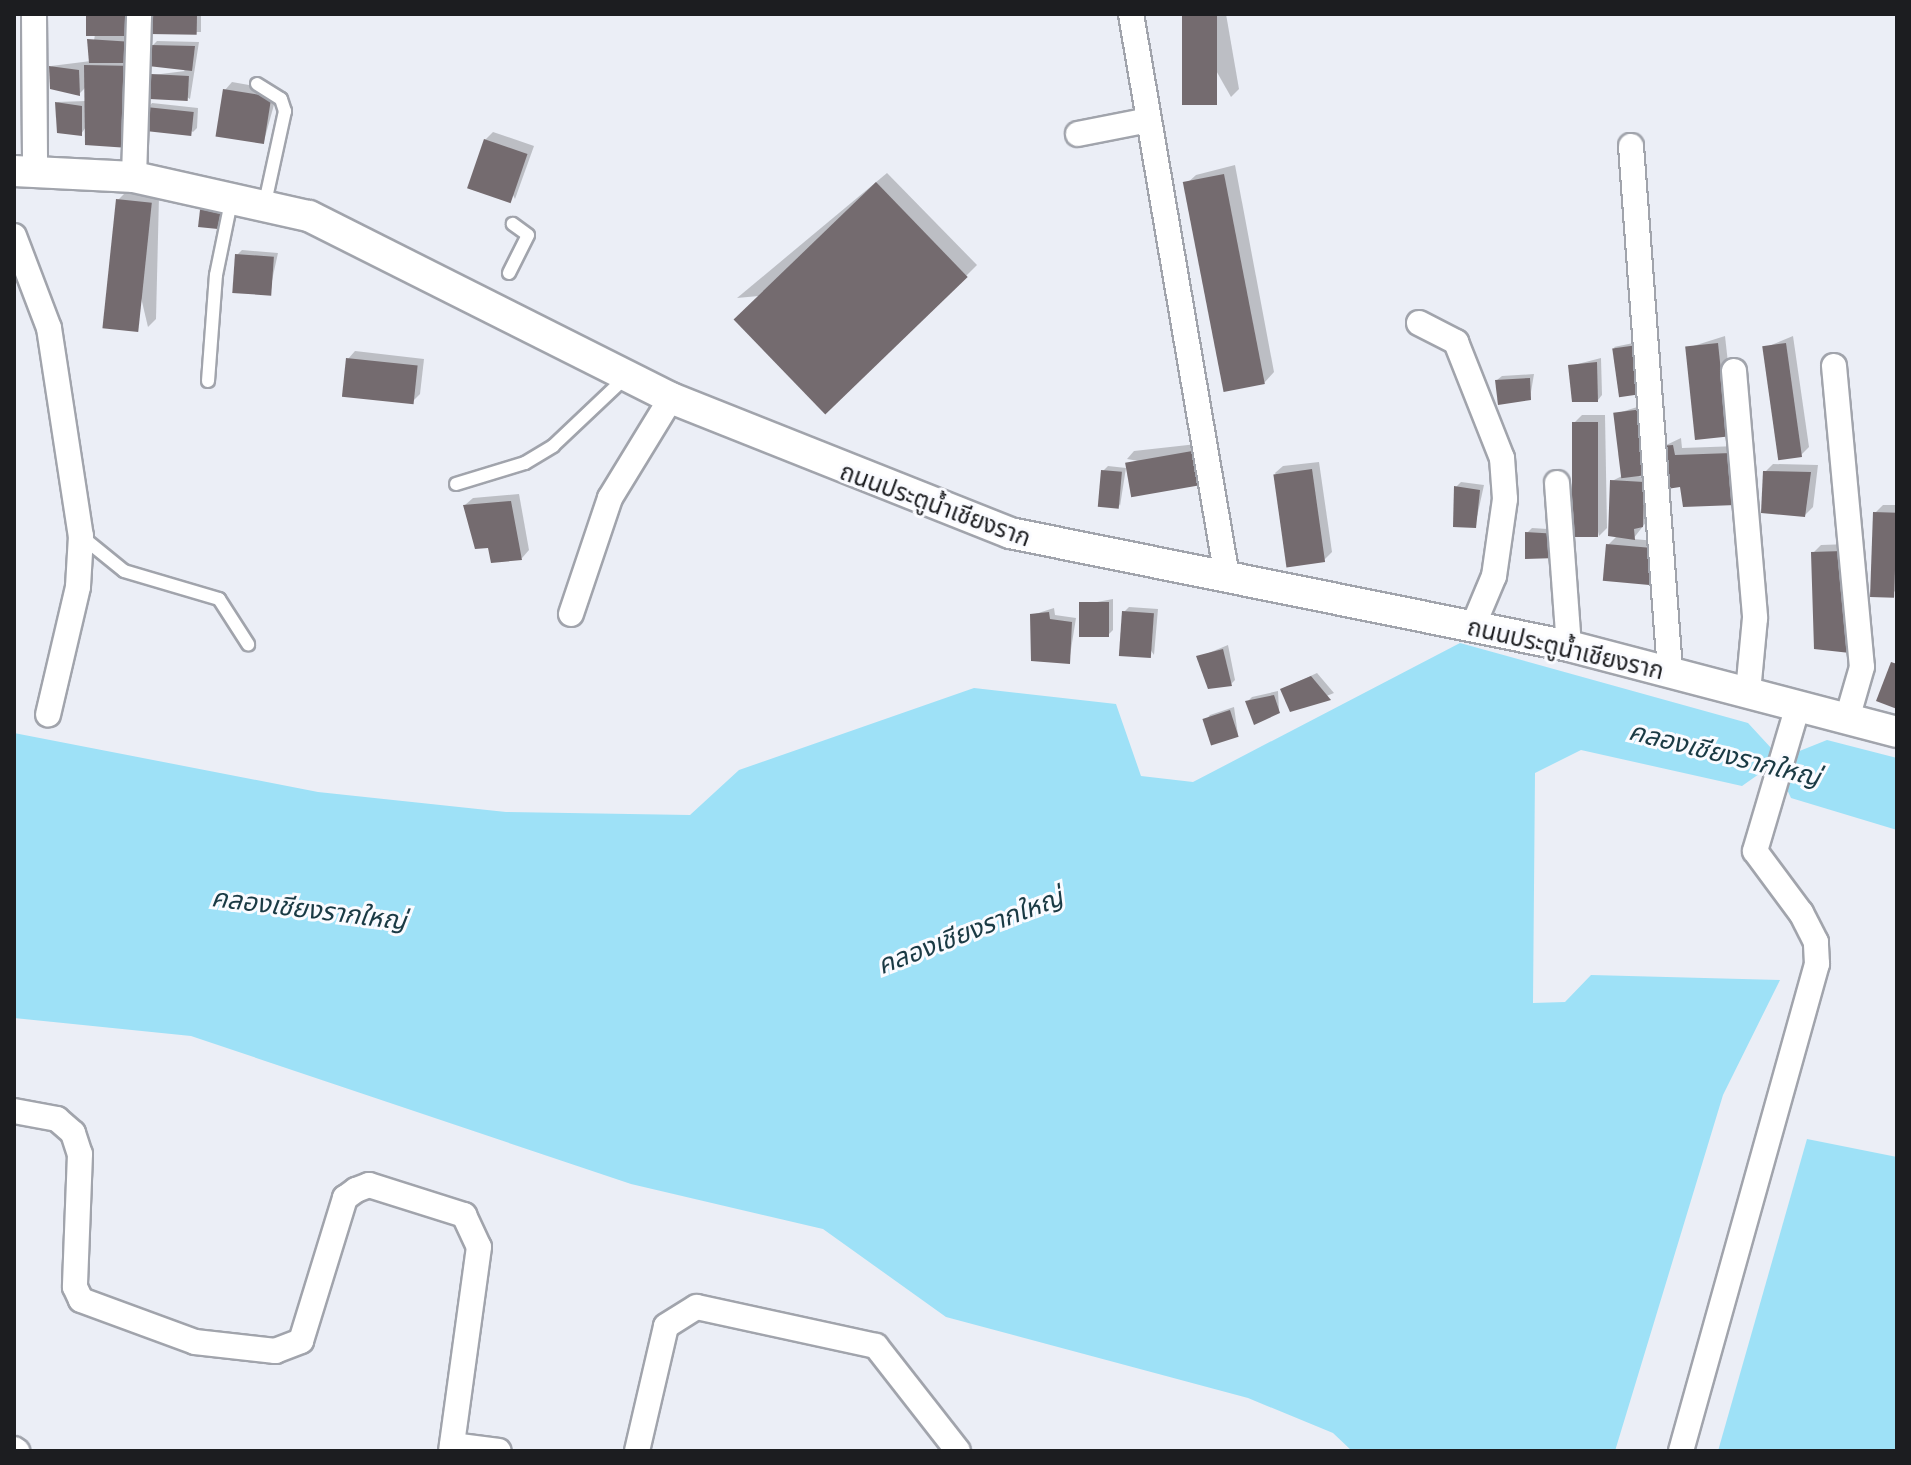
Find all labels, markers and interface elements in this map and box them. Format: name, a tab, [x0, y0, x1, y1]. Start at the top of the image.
street label: ถนนประตูน้ำเชียงราก	[837, 455, 1035, 551]
street label: ถนนประตูน้ำเชียงราก	[1465, 610, 1667, 684]
water label: คลองเชียงรากใหญ่	[1626, 713, 1824, 791]
water label: คลองเชียงรากใหญ่	[872, 879, 1066, 979]
water label: คลองเชียงรากใหญ่	[210, 880, 408, 934]

